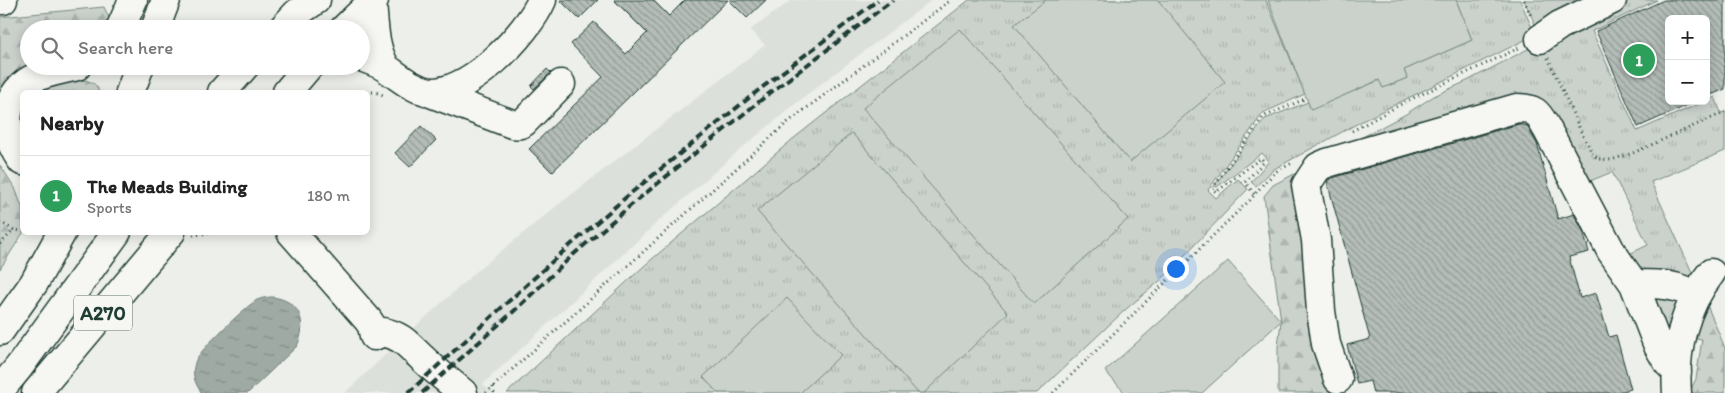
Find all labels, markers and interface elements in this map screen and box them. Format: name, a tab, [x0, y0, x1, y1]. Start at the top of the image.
map controls	[1665, 15, 1710, 105]
button: +	[1665, 15, 1710, 60]
search box	[20, 20, 370, 75]
icon: search	[38, 34, 66, 62]
text: Search here	[78, 36, 173, 59]
pin: 1	[1623, 41, 1655, 79]
button: −	[1665, 60, 1710, 105]
text: Nearby	[40, 110, 104, 135]
text: The Meads Building	[87, 175, 247, 198]
text: 1	[52, 186, 60, 205]
text: 180 m	[307, 186, 350, 205]
text: Sports	[87, 198, 132, 217]
your location	[1163, 256, 1189, 282]
road number: A270	[74, 296, 132, 330]

